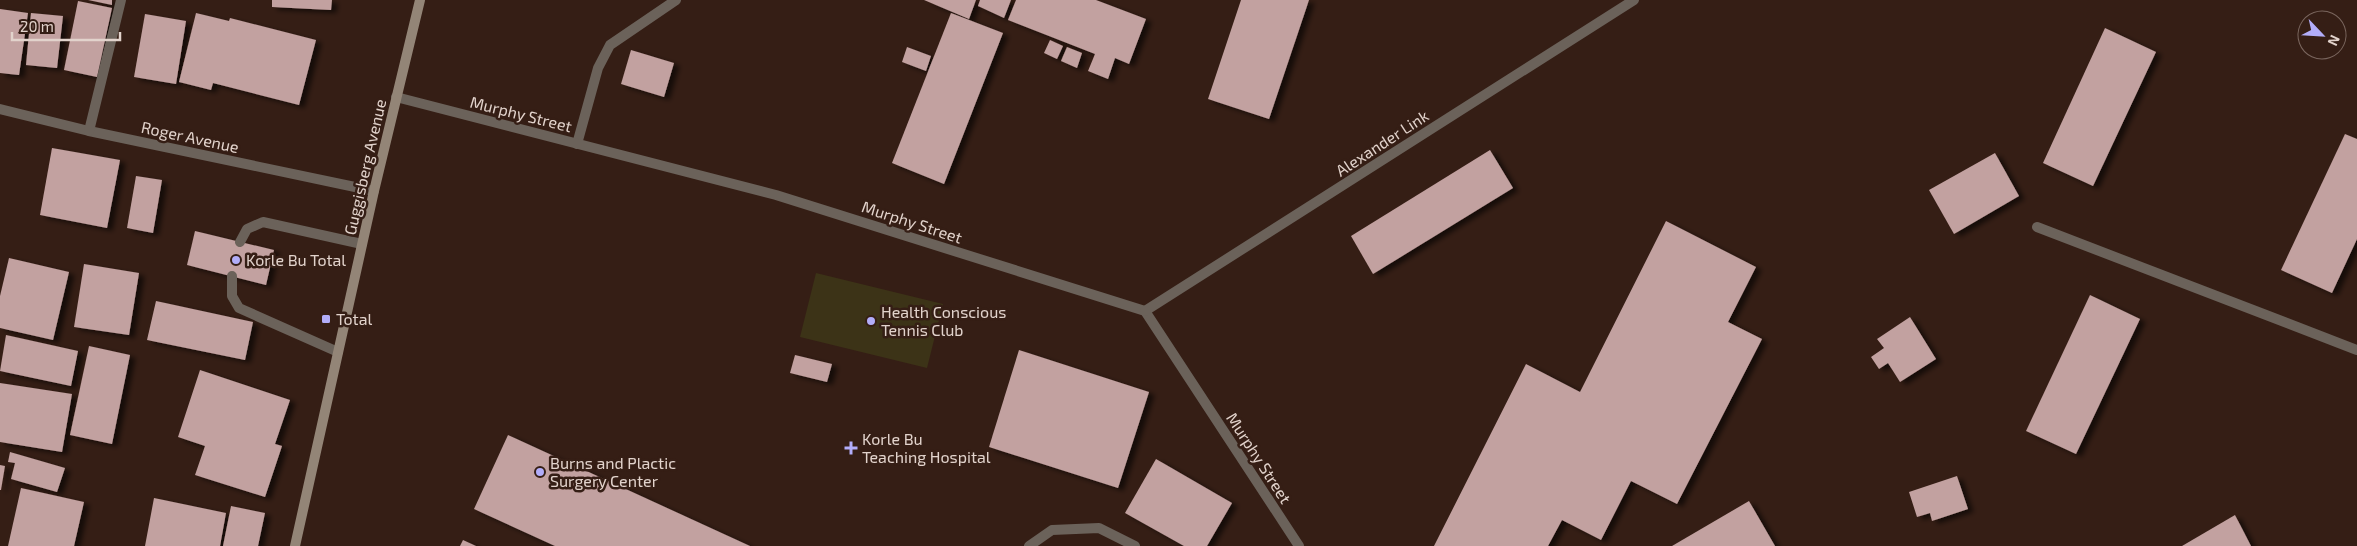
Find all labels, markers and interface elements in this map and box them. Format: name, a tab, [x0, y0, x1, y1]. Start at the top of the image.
scale bar	[12, 10, 120, 42]
north arrow	[2297, 10, 2347, 60]
text: 20 m	[20, 17, 54, 35]
text: N	[2324, 33, 2344, 49]
street label: Murphy Street	[468, 92, 574, 135]
street label: Guggisberg Avenue	[340, 97, 389, 237]
street label: Alexander Link	[1332, 106, 1432, 180]
street label: Roger Avenue	[140, 117, 241, 156]
street label: Murphy Street	[860, 196, 965, 247]
place label: Korle Bu Total	[246, 250, 346, 269]
marker: Korle Bu Total	[230, 254, 242, 266]
place label: Health Conscious Tennis Club	[881, 302, 1006, 339]
place label: Total	[336, 309, 372, 328]
marker: Total	[320, 313, 332, 325]
marker: Health Conscious Tennis Club	[865, 315, 877, 327]
street label: Murphy Street	[1223, 409, 1296, 507]
place label: Korle Bu Teaching Hospital	[862, 429, 991, 466]
marker: Korle Bu Teaching Hospital	[844, 441, 858, 455]
place label: Burns and Plactic Surgery Center	[550, 453, 676, 490]
marker: Burns and Plactic Surgery Center	[534, 466, 546, 478]

